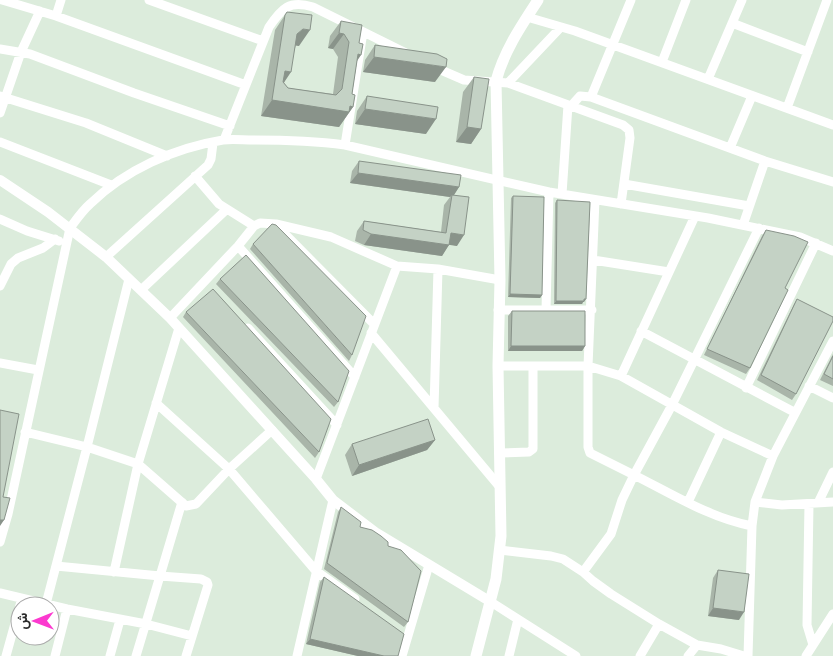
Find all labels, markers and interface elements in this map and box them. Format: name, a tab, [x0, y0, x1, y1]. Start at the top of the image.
north arrow	[10, 596, 60, 646]
text: ش	[13, 612, 31, 630]

